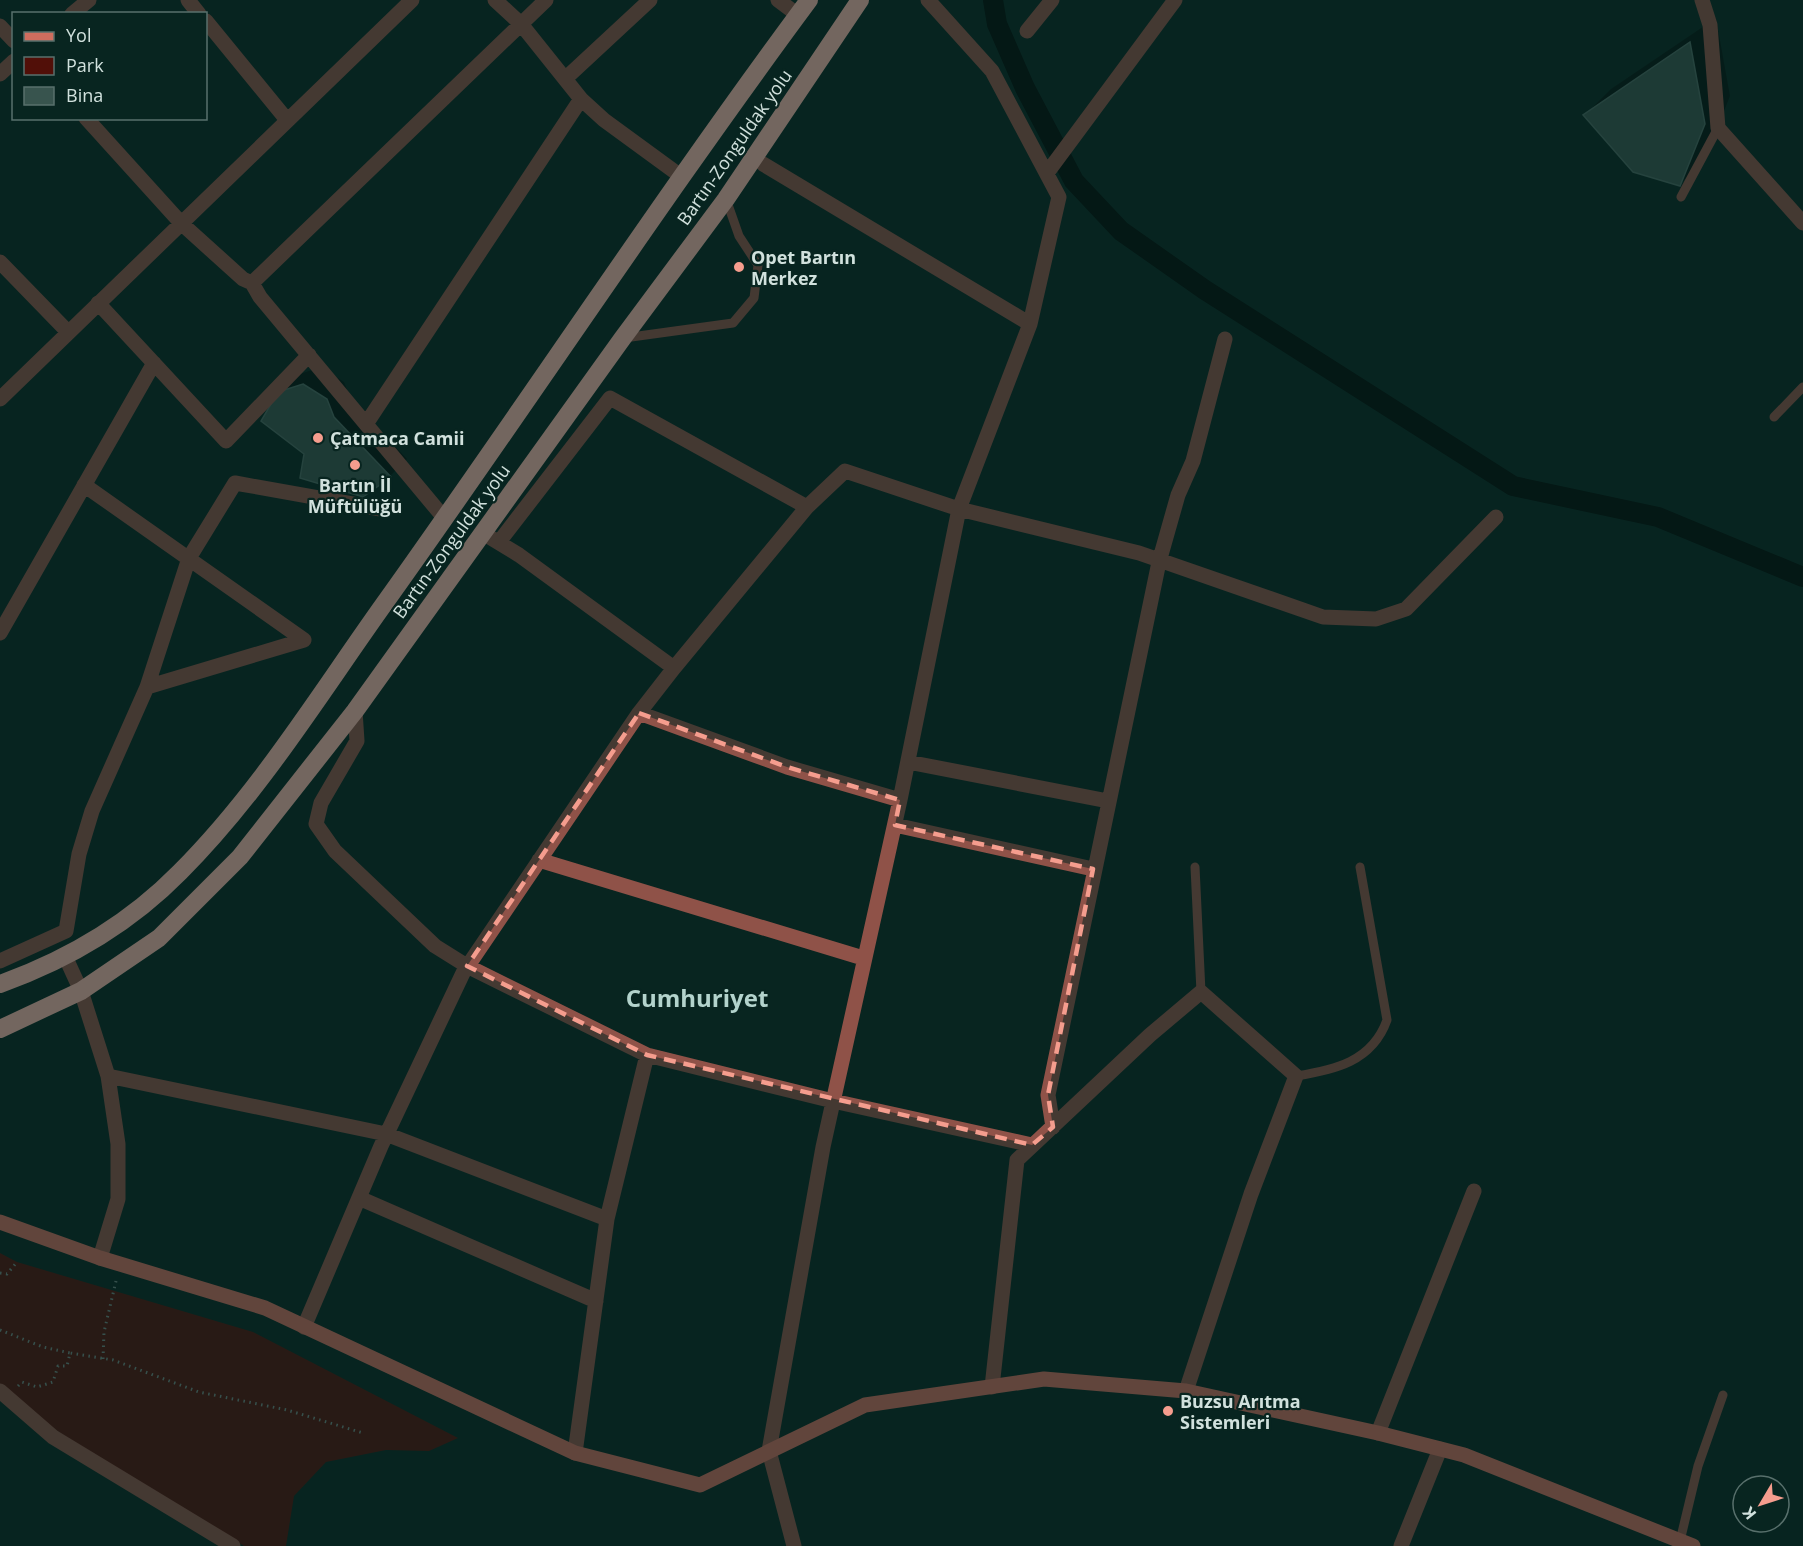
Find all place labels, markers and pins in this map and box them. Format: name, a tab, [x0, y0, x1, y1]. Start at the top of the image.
place label: Opet Bartın Merkez	[751, 245, 856, 290]
marker: Opet Bartın Merkez	[732, 260, 746, 274]
place label: Çatmaca Camii	[330, 426, 465, 450]
marker: Çatmaca Camii	[311, 431, 325, 445]
marker: Bartın İl Müftülüğü	[348, 458, 362, 472]
place label: Bartın İl Müftülüğü	[308, 473, 402, 518]
place label: Buzsu Arıtma Sistemleri	[1180, 1389, 1301, 1434]
marker: Buzsu Arıtma Sistemleri	[1161, 1404, 1175, 1418]

